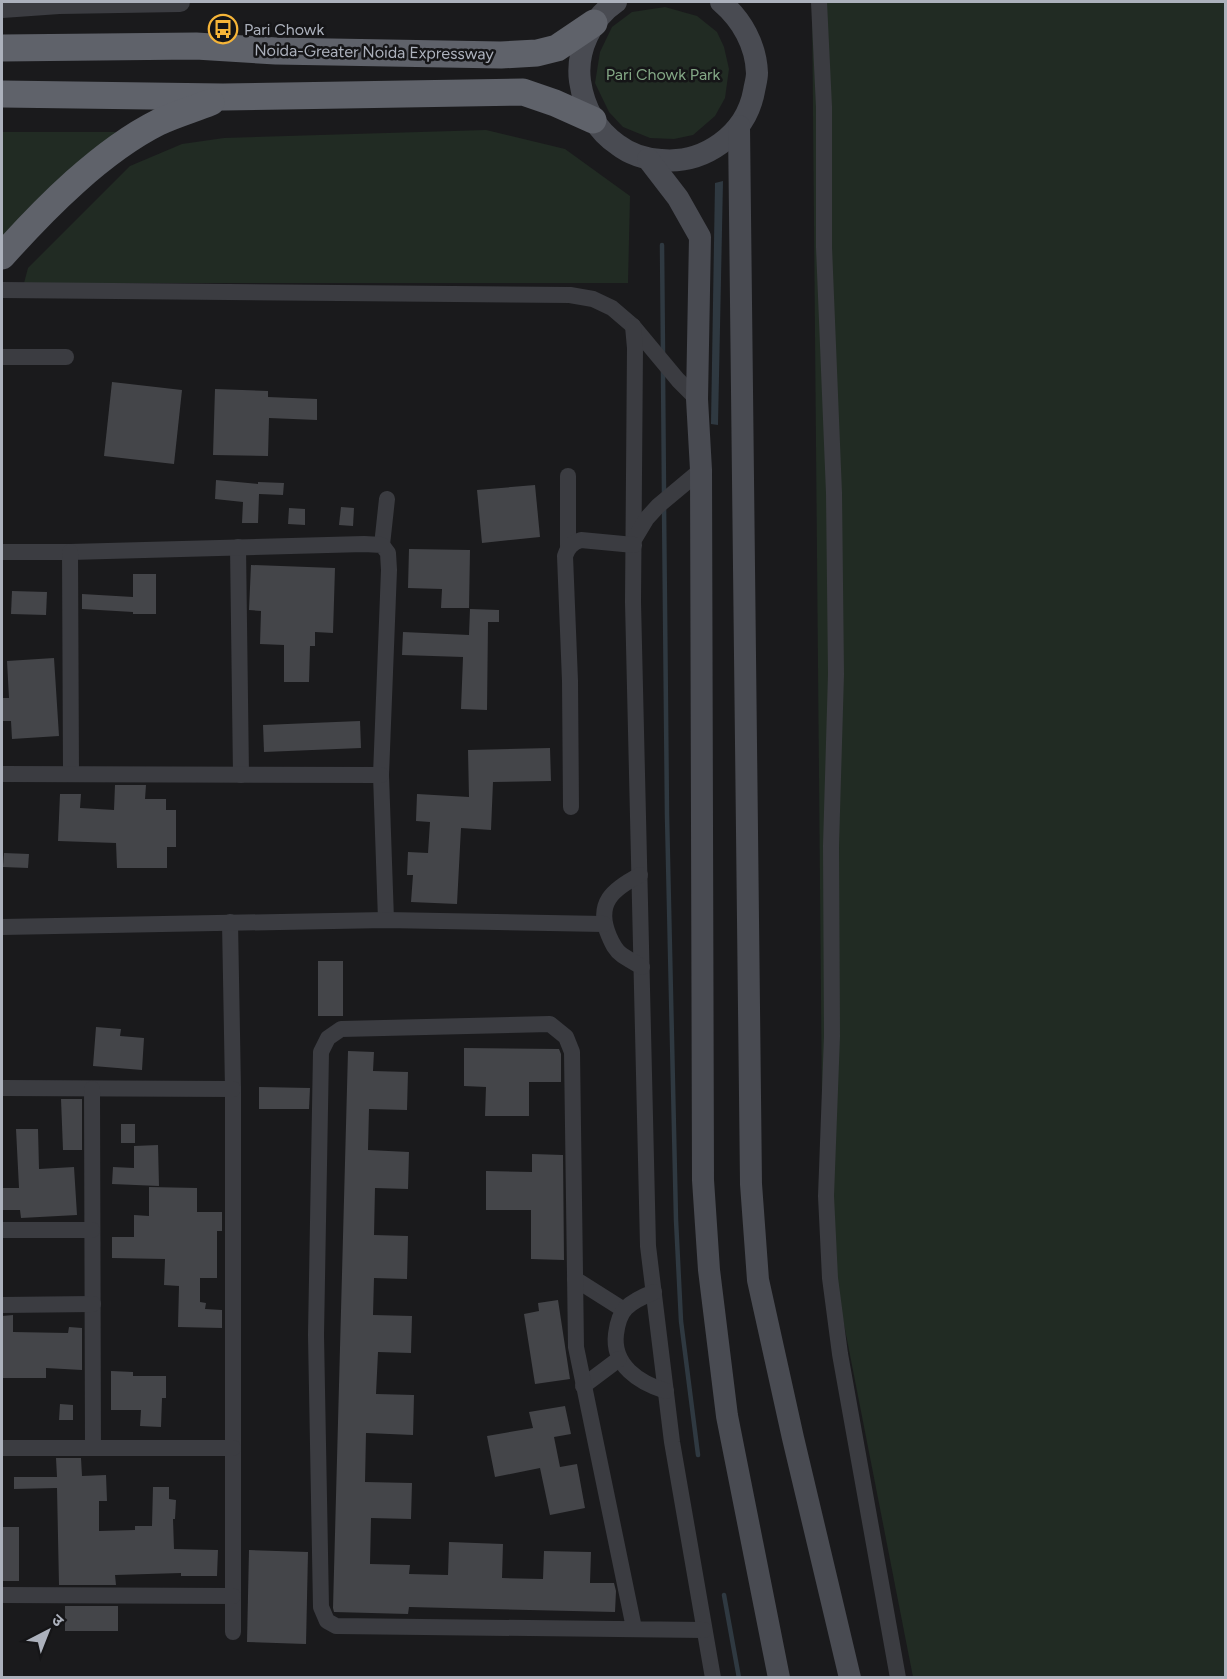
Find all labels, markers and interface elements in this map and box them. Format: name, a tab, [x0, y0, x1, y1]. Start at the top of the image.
bus stop icon: Pari Chowk	[207, 13, 239, 45]
place label: Pari Chowk	[244, 20, 324, 39]
street label: Noida-Greater Noida Expressway	[254, 40, 494, 64]
park label: Pari Chowk Park	[606, 65, 721, 84]
north arrow	[18, 1601, 78, 1661]
text: उ	[48, 1610, 68, 1631]

